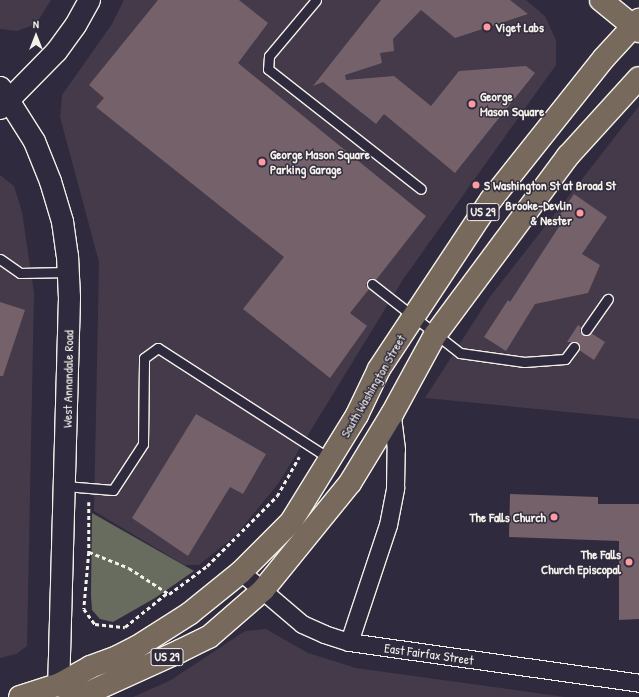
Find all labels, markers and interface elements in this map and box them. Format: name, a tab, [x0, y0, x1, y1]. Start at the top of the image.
north arrow	[16, 16, 56, 56]
text: N	[33, 17, 39, 31]
place label: Viget Labs	[495, 19, 544, 35]
marker: Viget Labs	[482, 22, 492, 32]
place label: George Mason Square	[480, 89, 544, 120]
marker: George Mason Square	[467, 99, 477, 109]
place label: George Mason Square Parking Garage	[270, 147, 370, 178]
marker: George Mason Square Parking Garage	[257, 157, 267, 167]
place label: S Washington St at Broad St	[484, 177, 616, 193]
marker: S Washington St at Broad St	[471, 180, 481, 190]
place label: Brooke-Devlin & Nester	[505, 198, 572, 229]
road number: US 29	[466, 202, 500, 222]
marker: Brooke-Devlin & Nester	[575, 208, 585, 218]
street label: West Annandale Road	[59, 330, 77, 428]
street label: South Washington Street	[337, 332, 409, 440]
place label: The Falls Church	[469, 509, 546, 525]
marker: The Falls Church	[549, 512, 559, 522]
place label: The Falls Church Episcopal	[541, 547, 621, 578]
marker: The Falls Church Episcopal	[624, 557, 634, 567]
street label: East Fairfax Street	[383, 640, 475, 668]
road number: US 29	[150, 647, 184, 667]

